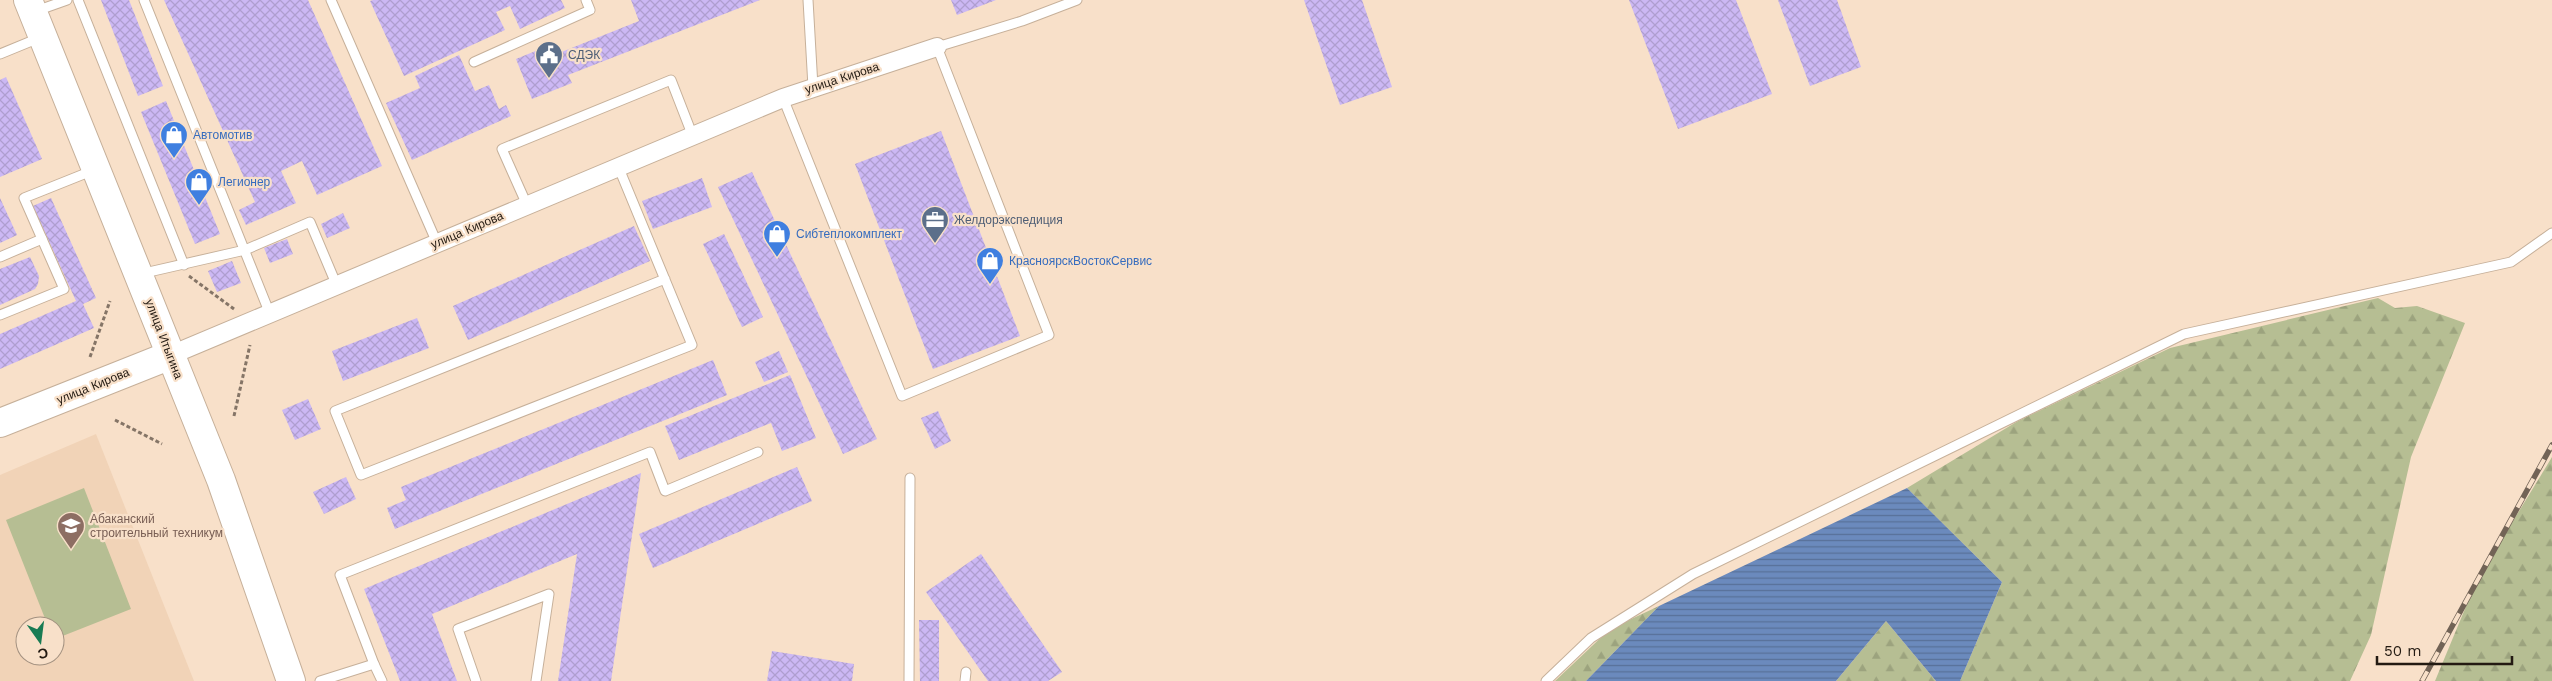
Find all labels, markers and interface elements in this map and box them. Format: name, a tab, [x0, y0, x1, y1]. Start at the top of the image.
public building icon: СДЭК	[534, 40, 564, 79]
place label: СДЭК	[568, 48, 600, 62]
street label: улица Кирова	[803, 59, 881, 97]
shop icon: Автомотив	[159, 120, 189, 159]
place label: Автомотив	[193, 128, 252, 142]
shop icon: Легионер	[184, 167, 214, 206]
place label: Легионер	[218, 175, 271, 189]
office icon: Желдорэкспедиция	[920, 205, 950, 244]
street label: улица Кирова	[429, 208, 505, 251]
place label: Желдорэкспедиция	[954, 213, 1063, 227]
shop icon: Сибтеплокомплект	[762, 219, 792, 258]
place label: Сибтеплокомплект	[796, 227, 902, 241]
shop icon: КрасноярскВостокСервис	[975, 246, 1005, 285]
place label: КрасноярскВостокСервис	[1009, 254, 1152, 268]
street label: улица Итыгина	[142, 297, 186, 381]
street label: улица Кирова	[55, 365, 132, 407]
school or university icon: Абаканский строительный техникум	[56, 511, 86, 550]
place label: Абаканский строительный техникум	[90, 512, 223, 540]
north arrow	[15, 616, 65, 666]
scale bar	[2377, 634, 2512, 666]
text: 50 m	[2384, 642, 2421, 660]
text: С	[36, 645, 50, 663]

